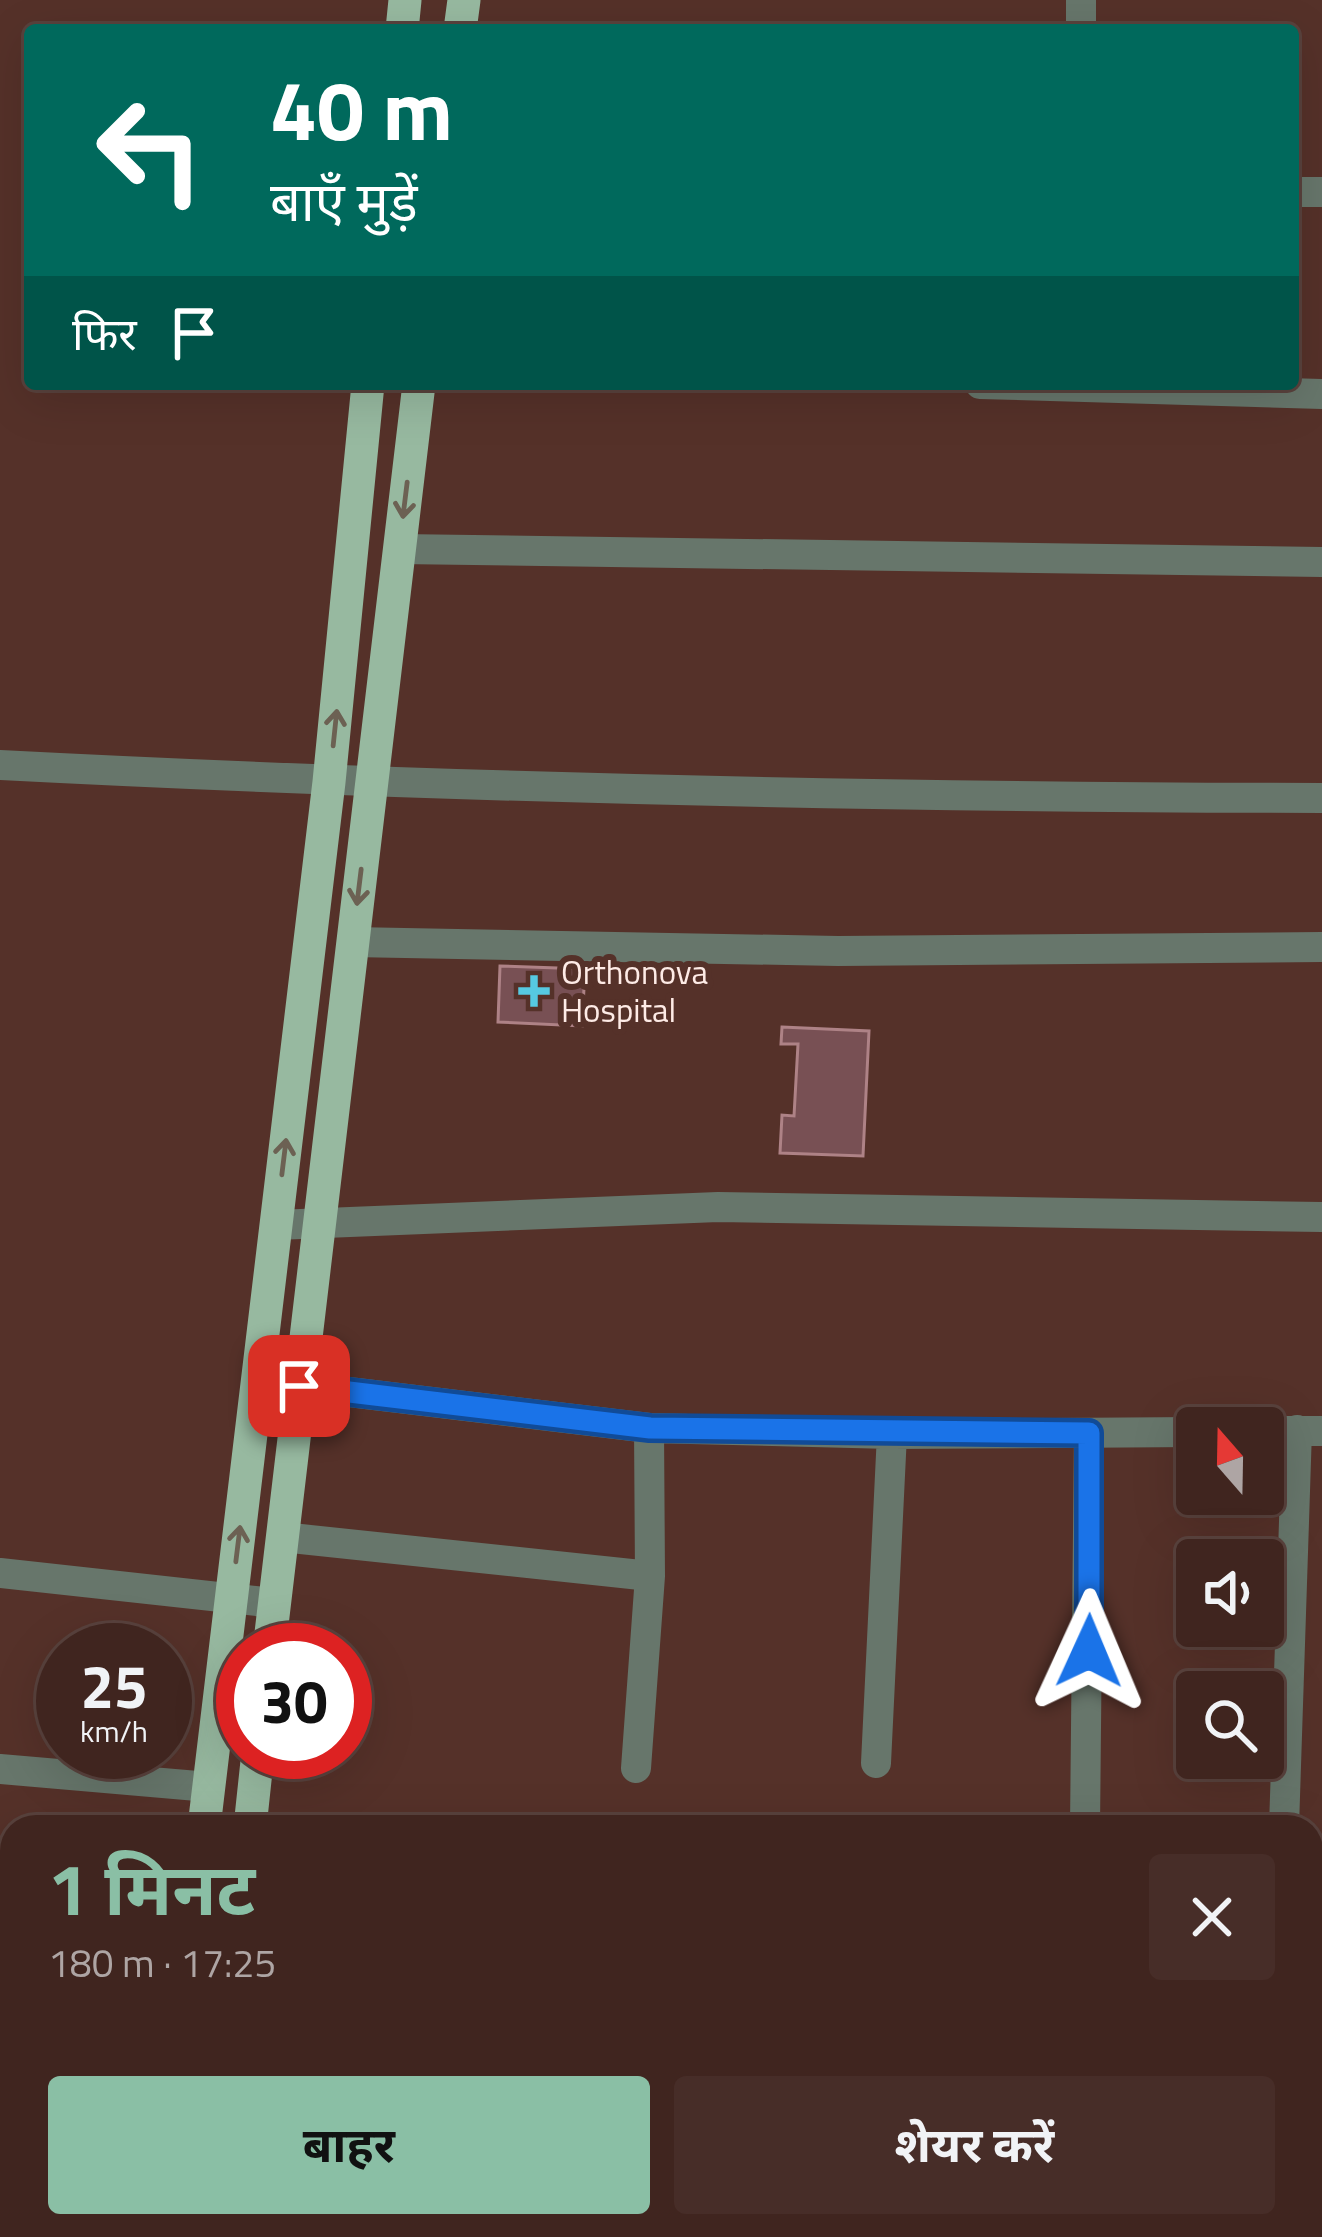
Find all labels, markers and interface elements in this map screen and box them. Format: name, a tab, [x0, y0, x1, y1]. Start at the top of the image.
text: 40 m	[270, 45, 453, 173]
icon: left	[72, 72, 228, 228]
text: बाएँ मुड़ें	[270, 160, 418, 242]
text: फिर	[72, 299, 137, 367]
icon: arrive	[161, 300, 227, 366]
one-way arrow	[394, 480, 416, 519]
one-way arrow	[324, 709, 347, 748]
one-way arrow	[348, 867, 370, 906]
place label: Orthonova Hospital	[561, 947, 708, 1035]
marker: Orthonova Hospital	[518, 975, 550, 1007]
one-way arrow	[274, 1138, 296, 1177]
pin	[248, 1335, 350, 1437]
icon: arrive	[266, 1353, 332, 1419]
north arrow	[1176, 1407, 1284, 1515]
map controls	[1176, 1407, 1284, 1779]
one-way arrow	[227, 1525, 249, 1564]
button: sound	[1176, 1539, 1284, 1647]
position arrow	[1026, 1588, 1152, 1714]
speed limit sign: 30	[216, 1623, 372, 1779]
text: 25	[80, 1640, 148, 1731]
button: search	[1176, 1671, 1284, 1779]
text: km/h	[80, 1708, 148, 1754]
text: 1 मिनट	[48, 1833, 255, 1943]
button: close	[1149, 1854, 1275, 1980]
text: 180 m · 17:25	[48, 1933, 276, 1992]
button: बाहर	[48, 2076, 650, 2214]
button: शेयर करें	[674, 2076, 1275, 2214]

